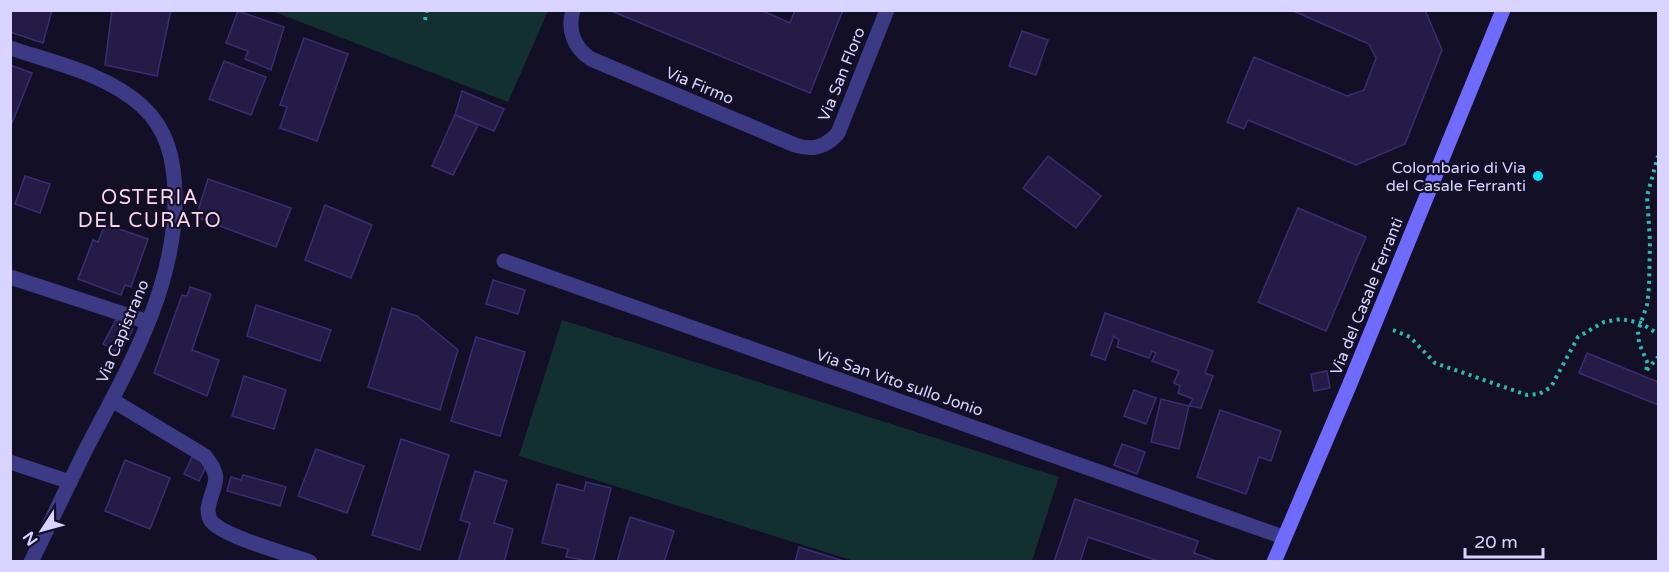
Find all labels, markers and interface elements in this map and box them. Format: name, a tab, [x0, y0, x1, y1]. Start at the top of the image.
street label: Via San Floro	[814, 24, 870, 124]
street label: Via Firmo	[662, 63, 737, 109]
place label: Colombario di Via del Casale Ferranti	[1386, 158, 1526, 196]
marker: Colombario di Via del Casale Ferranti	[1531, 169, 1545, 183]
district label: OSTERIA DEL CURATO	[78, 186, 222, 233]
street label: Via del Casale Ferranti	[1326, 215, 1408, 378]
street label: Via Capistrano	[92, 277, 154, 386]
street label: Via San Vito sullo Jonio	[813, 345, 986, 421]
north arrow	[12, 500, 72, 560]
scale bar	[1465, 521, 1543, 559]
text: N	[19, 527, 43, 549]
text: 20 m	[1474, 531, 1518, 553]

